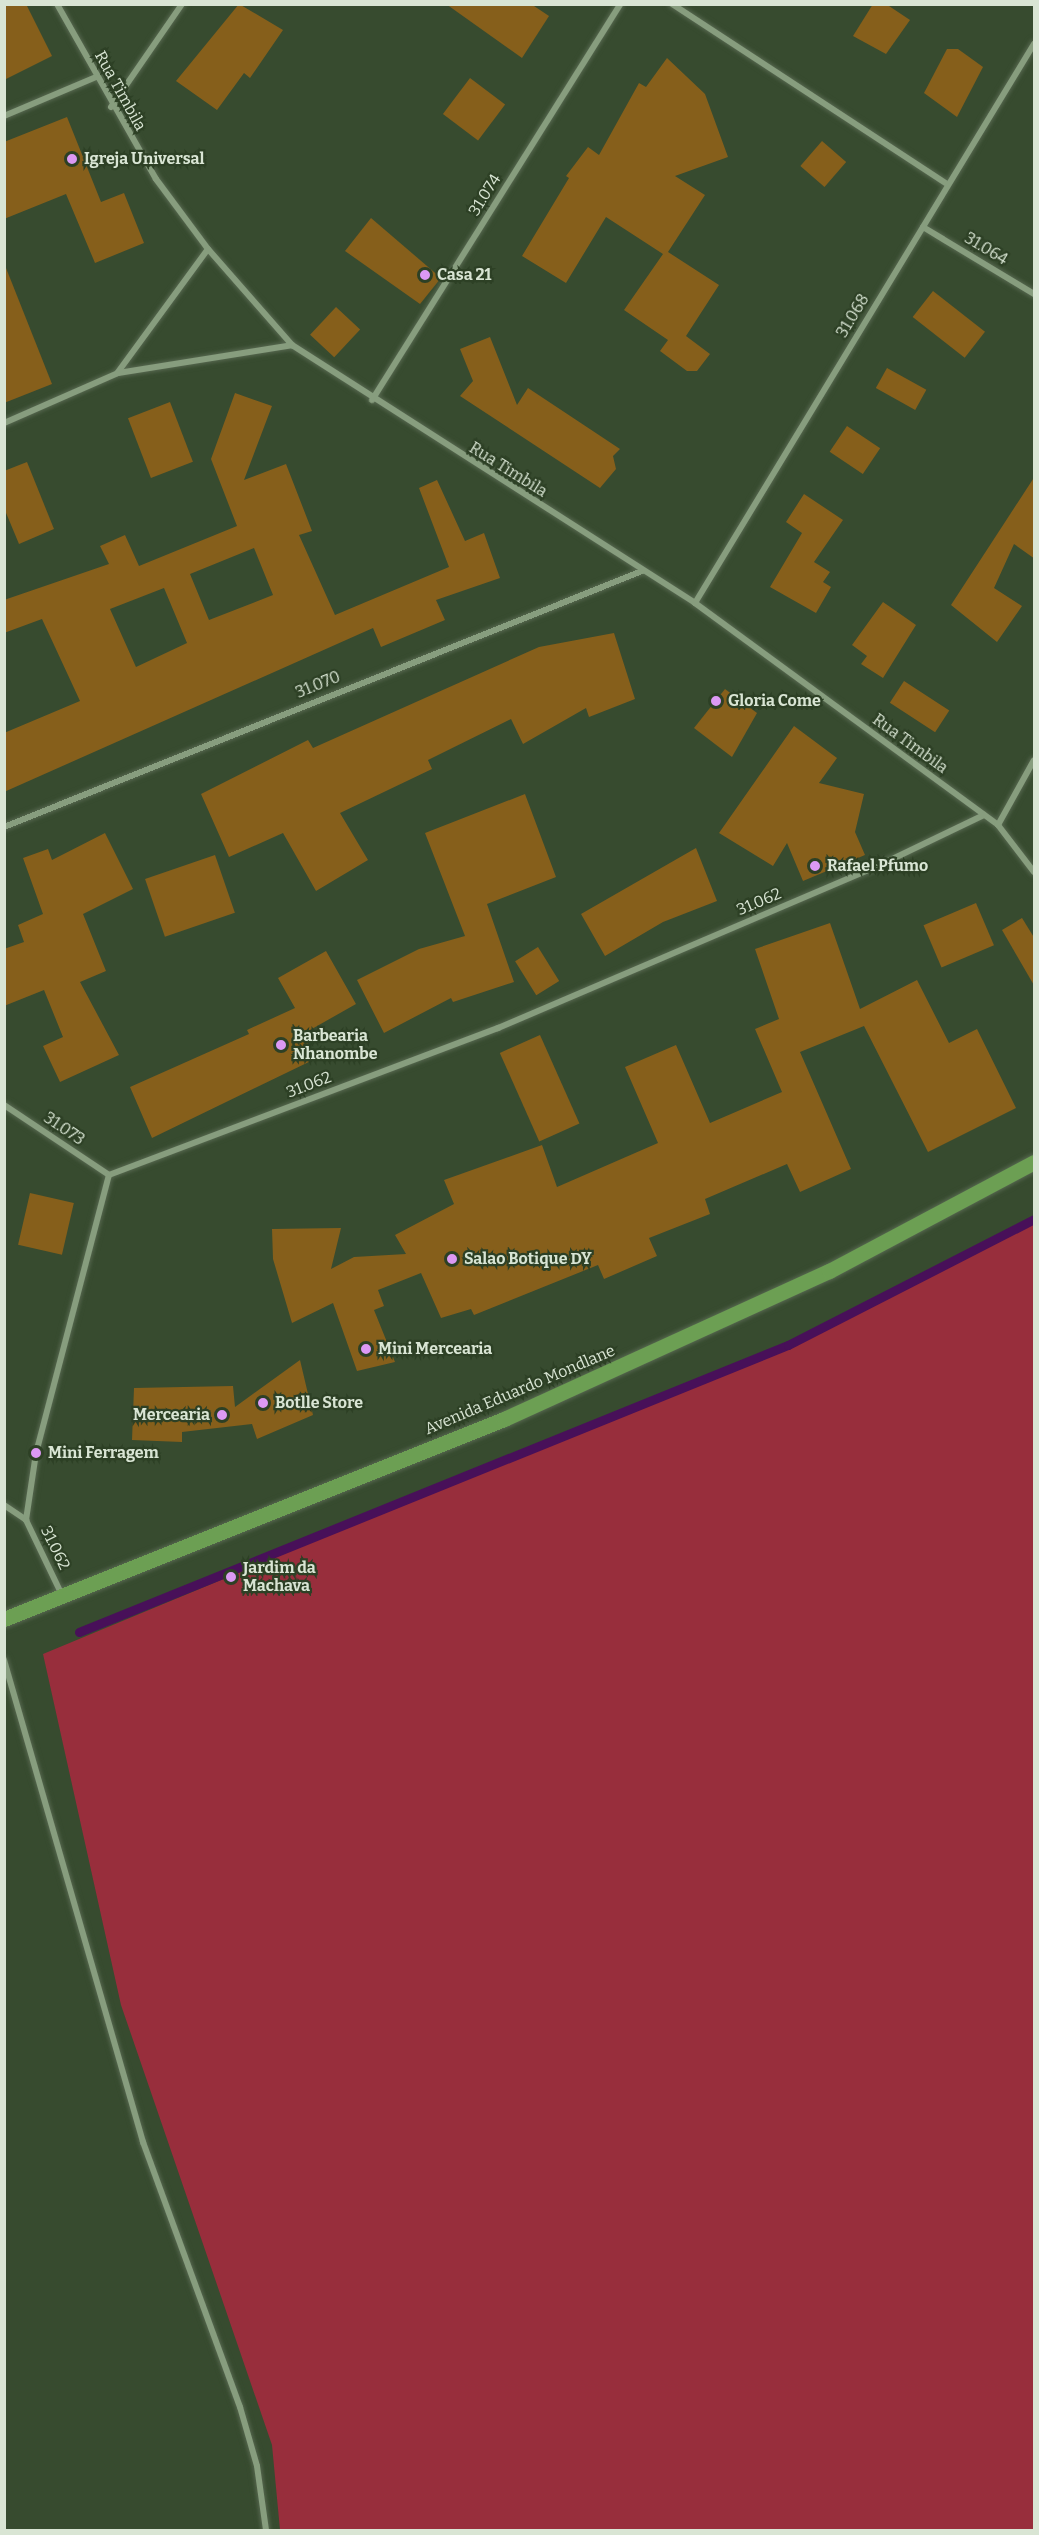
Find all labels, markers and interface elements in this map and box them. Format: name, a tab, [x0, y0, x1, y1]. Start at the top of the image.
street label: Rua Timbila	[90, 48, 150, 134]
place label: Igreja Universal	[84, 149, 205, 169]
marker: Igreja Universal	[65, 152, 79, 166]
street label: 31.074	[465, 171, 505, 219]
street label: 31.064	[961, 229, 1011, 269]
place label: Casa 21	[437, 265, 491, 285]
marker: Casa 21	[418, 268, 432, 282]
street label: 31.068	[833, 291, 873, 341]
street label: Rua Timbila	[465, 438, 551, 502]
street label: 31.070	[293, 667, 343, 703]
place label: Gloria Come	[728, 691, 821, 711]
marker: Gloria Come	[709, 694, 723, 708]
street label: Rua Timbila	[869, 710, 951, 778]
place label: Rafael Pfumo	[827, 856, 928, 876]
marker: Rafael Pfumo	[808, 859, 822, 873]
street label: 31.062	[734, 884, 784, 920]
place label: Barbearia Nhanombe	[293, 1026, 377, 1064]
marker: Barbearia Nhanombe	[274, 1038, 288, 1052]
street label: 31.062	[284, 1068, 334, 1102]
street label: 31.073	[40, 1108, 88, 1150]
place label: Salao Botique DY	[464, 1249, 592, 1269]
marker: Salao Botique DY	[445, 1252, 459, 1266]
place label: Mini Mercearia	[378, 1339, 492, 1359]
street label: Avenida Eduardo Mondlane	[422, 1341, 618, 1439]
marker: Mini Mercearia	[359, 1342, 373, 1356]
place label: Botlle Store	[275, 1393, 363, 1413]
marker: Botlle Store	[256, 1396, 270, 1410]
place label: Mercearia	[133, 1405, 210, 1425]
marker: Mercearia	[215, 1408, 229, 1422]
place label: Mini Ferragem	[48, 1443, 159, 1463]
marker: Mini Ferragem	[29, 1446, 43, 1460]
street label: 31.062	[36, 1523, 74, 1573]
place label: Jardim da Machava	[243, 1558, 316, 1596]
marker: Jardim da Machava	[224, 1570, 238, 1584]

